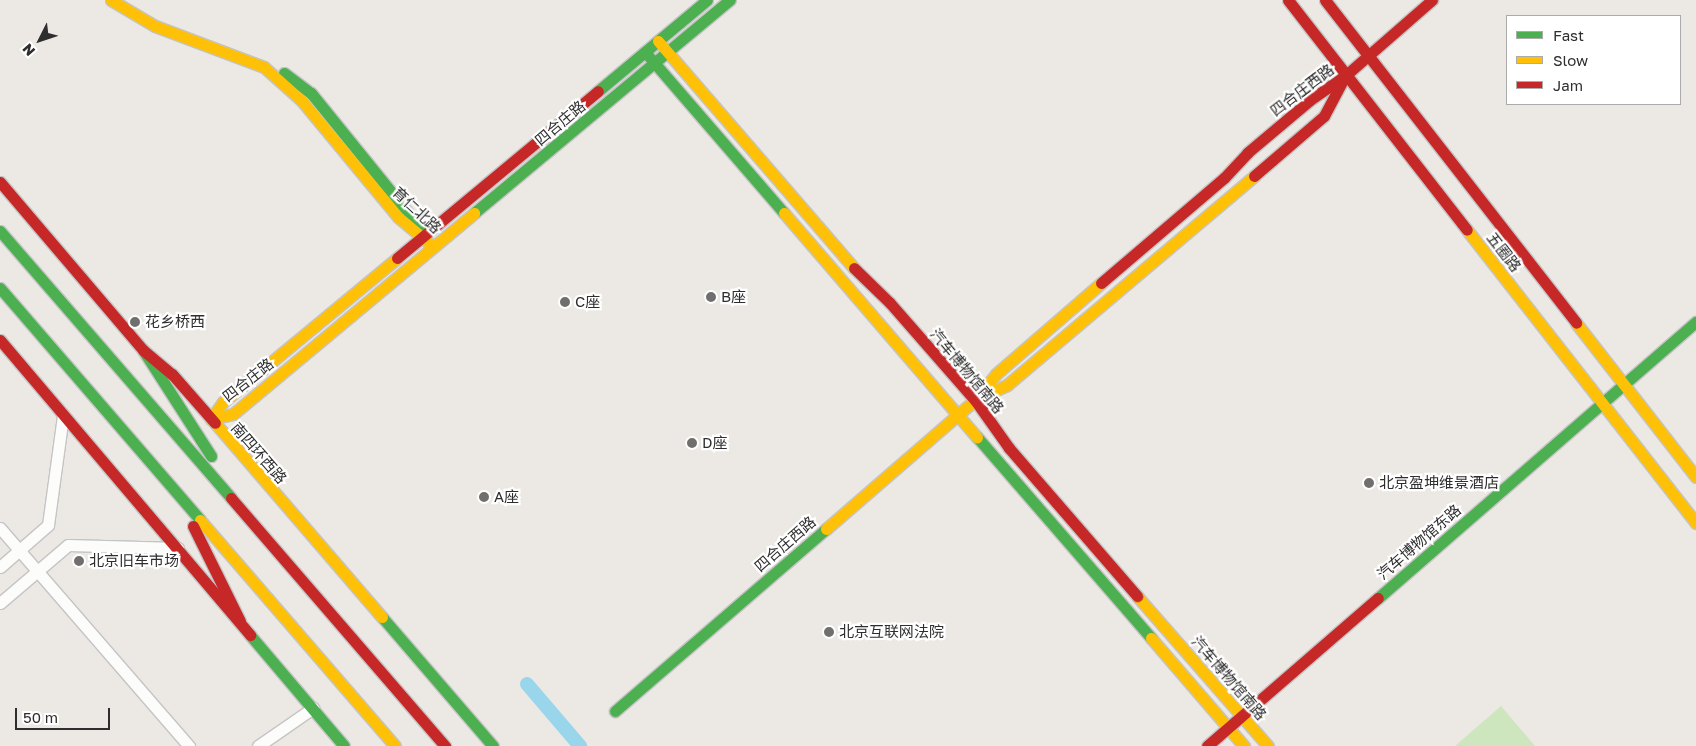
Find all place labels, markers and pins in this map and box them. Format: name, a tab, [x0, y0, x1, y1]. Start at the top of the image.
place label: B座	[721, 288, 746, 306]
marker: B座	[705, 291, 717, 303]
place label: C座	[575, 293, 600, 311]
marker: C座	[559, 296, 571, 308]
place label: 花乡桥西	[145, 313, 205, 331]
marker: 花乡桥西	[129, 316, 141, 328]
place label: D座	[702, 434, 727, 452]
marker: D座	[686, 437, 698, 449]
place label: 北京盈坤维景酒店	[1379, 474, 1499, 492]
marker: 北京盈坤维景酒店	[1363, 477, 1375, 489]
place label: A座	[494, 488, 519, 506]
marker: A座	[478, 491, 490, 503]
place label: 北京旧车市场	[89, 552, 179, 570]
marker: 北京旧车市场	[73, 555, 85, 567]
place label: 北京互联网法院	[839, 623, 944, 641]
marker: 北京互联网法院	[823, 626, 835, 638]

